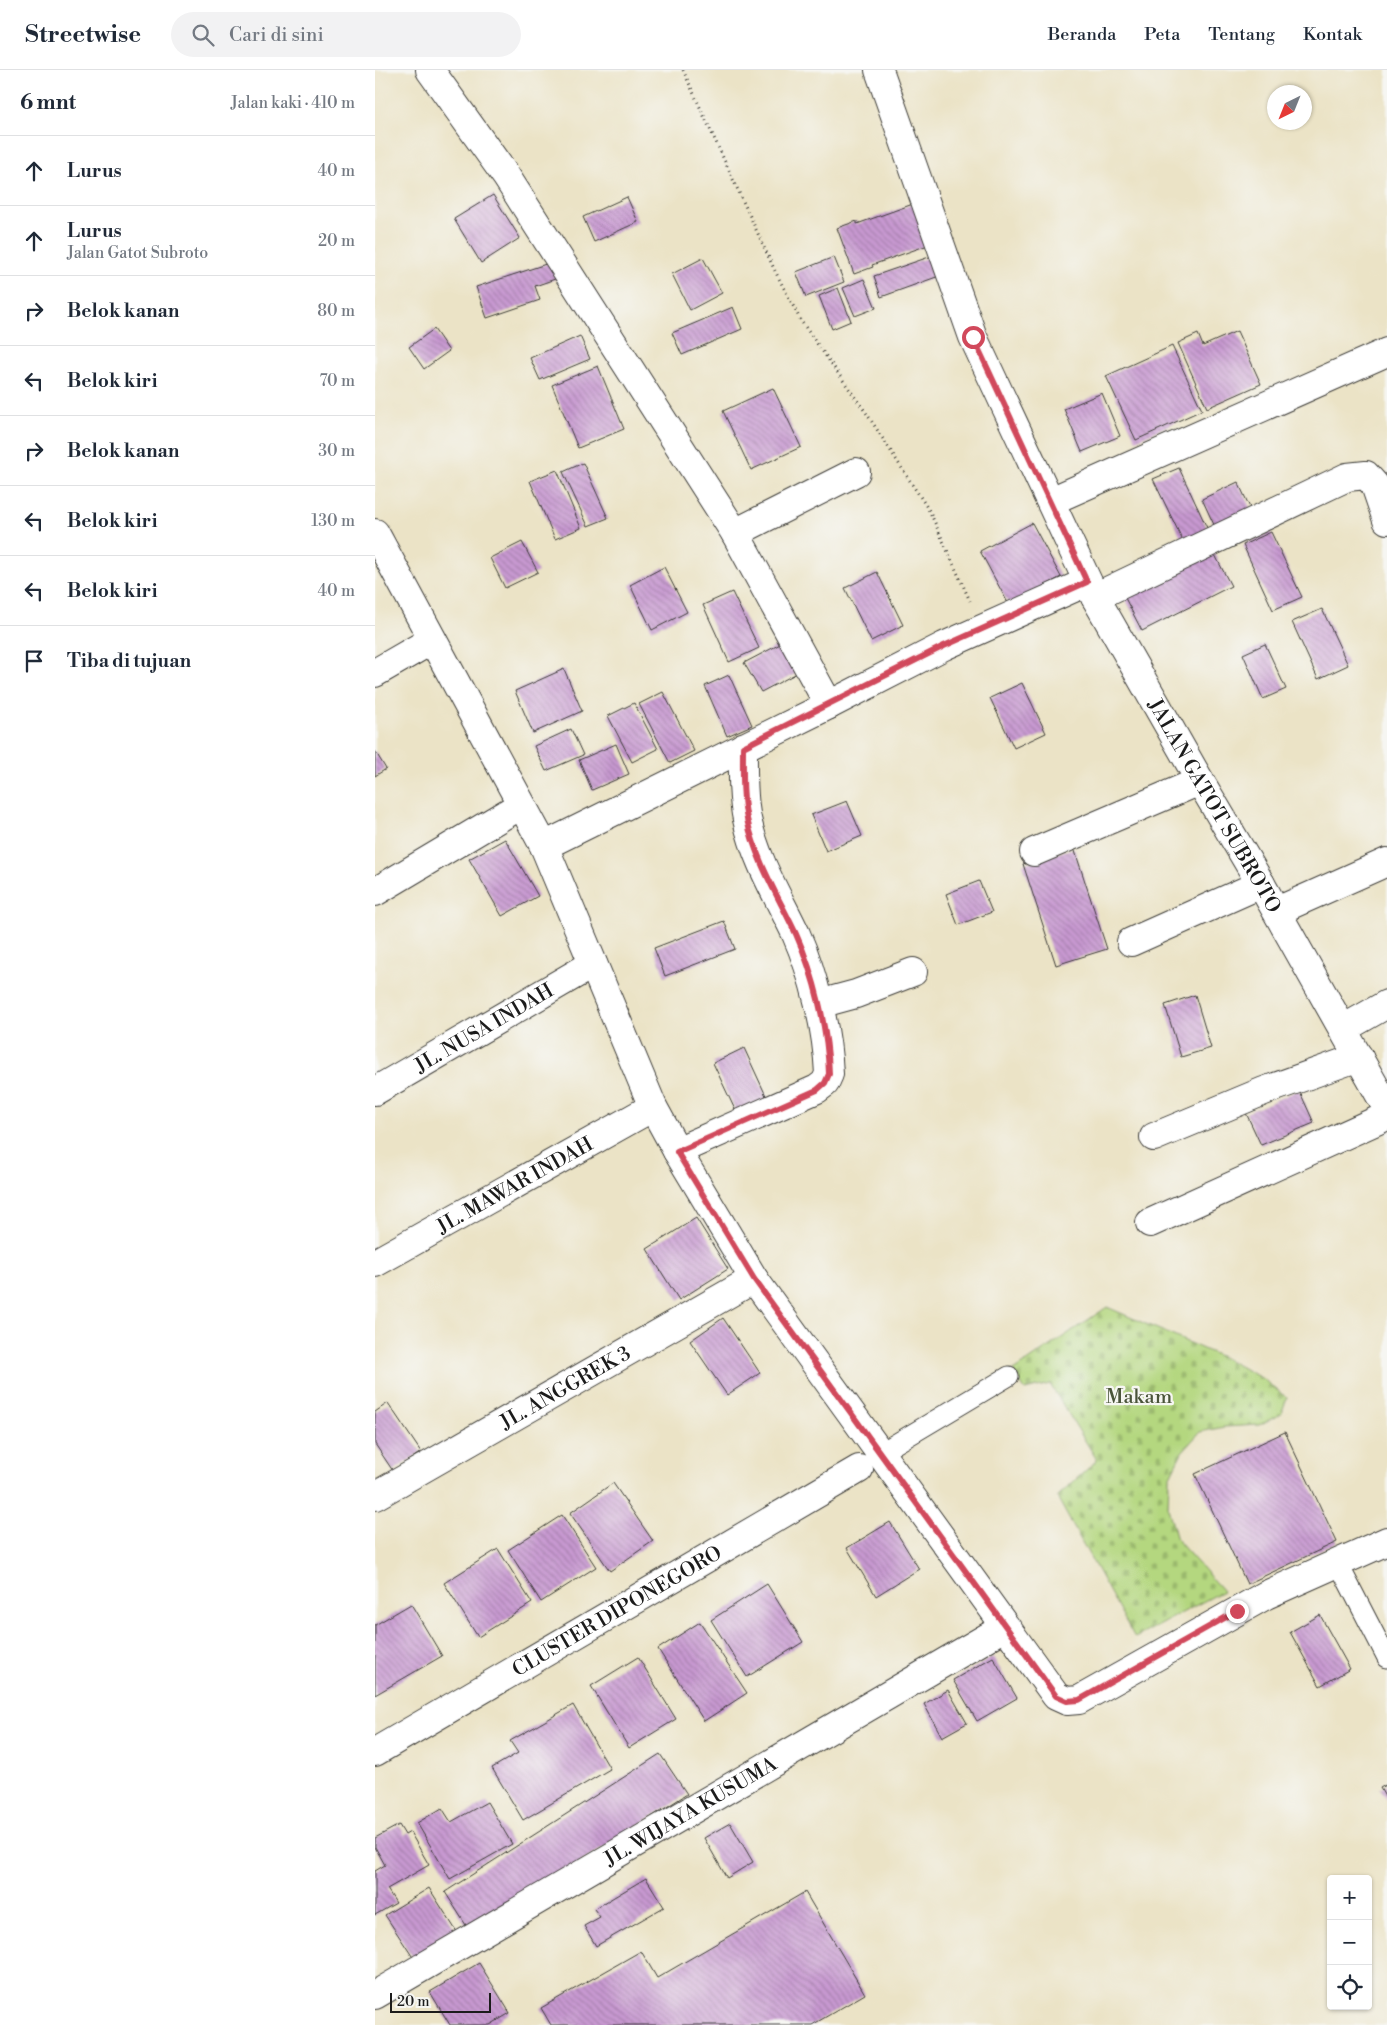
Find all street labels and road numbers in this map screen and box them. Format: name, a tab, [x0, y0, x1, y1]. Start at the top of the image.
street label: JALAN GATOT SUBROTO	[1141, 694, 1286, 918]
street label: JL. NUSA INDAH	[410, 979, 558, 1080]
street label: JL. MAWAR INDAH	[432, 1132, 598, 1240]
street label: JL. ANGGREK 3	[495, 1341, 636, 1436]
street label: CLUSTER DIPONEGORO	[508, 1541, 727, 1683]
street label: JL. WIJAYA KUSUMA	[599, 1751, 783, 1873]

